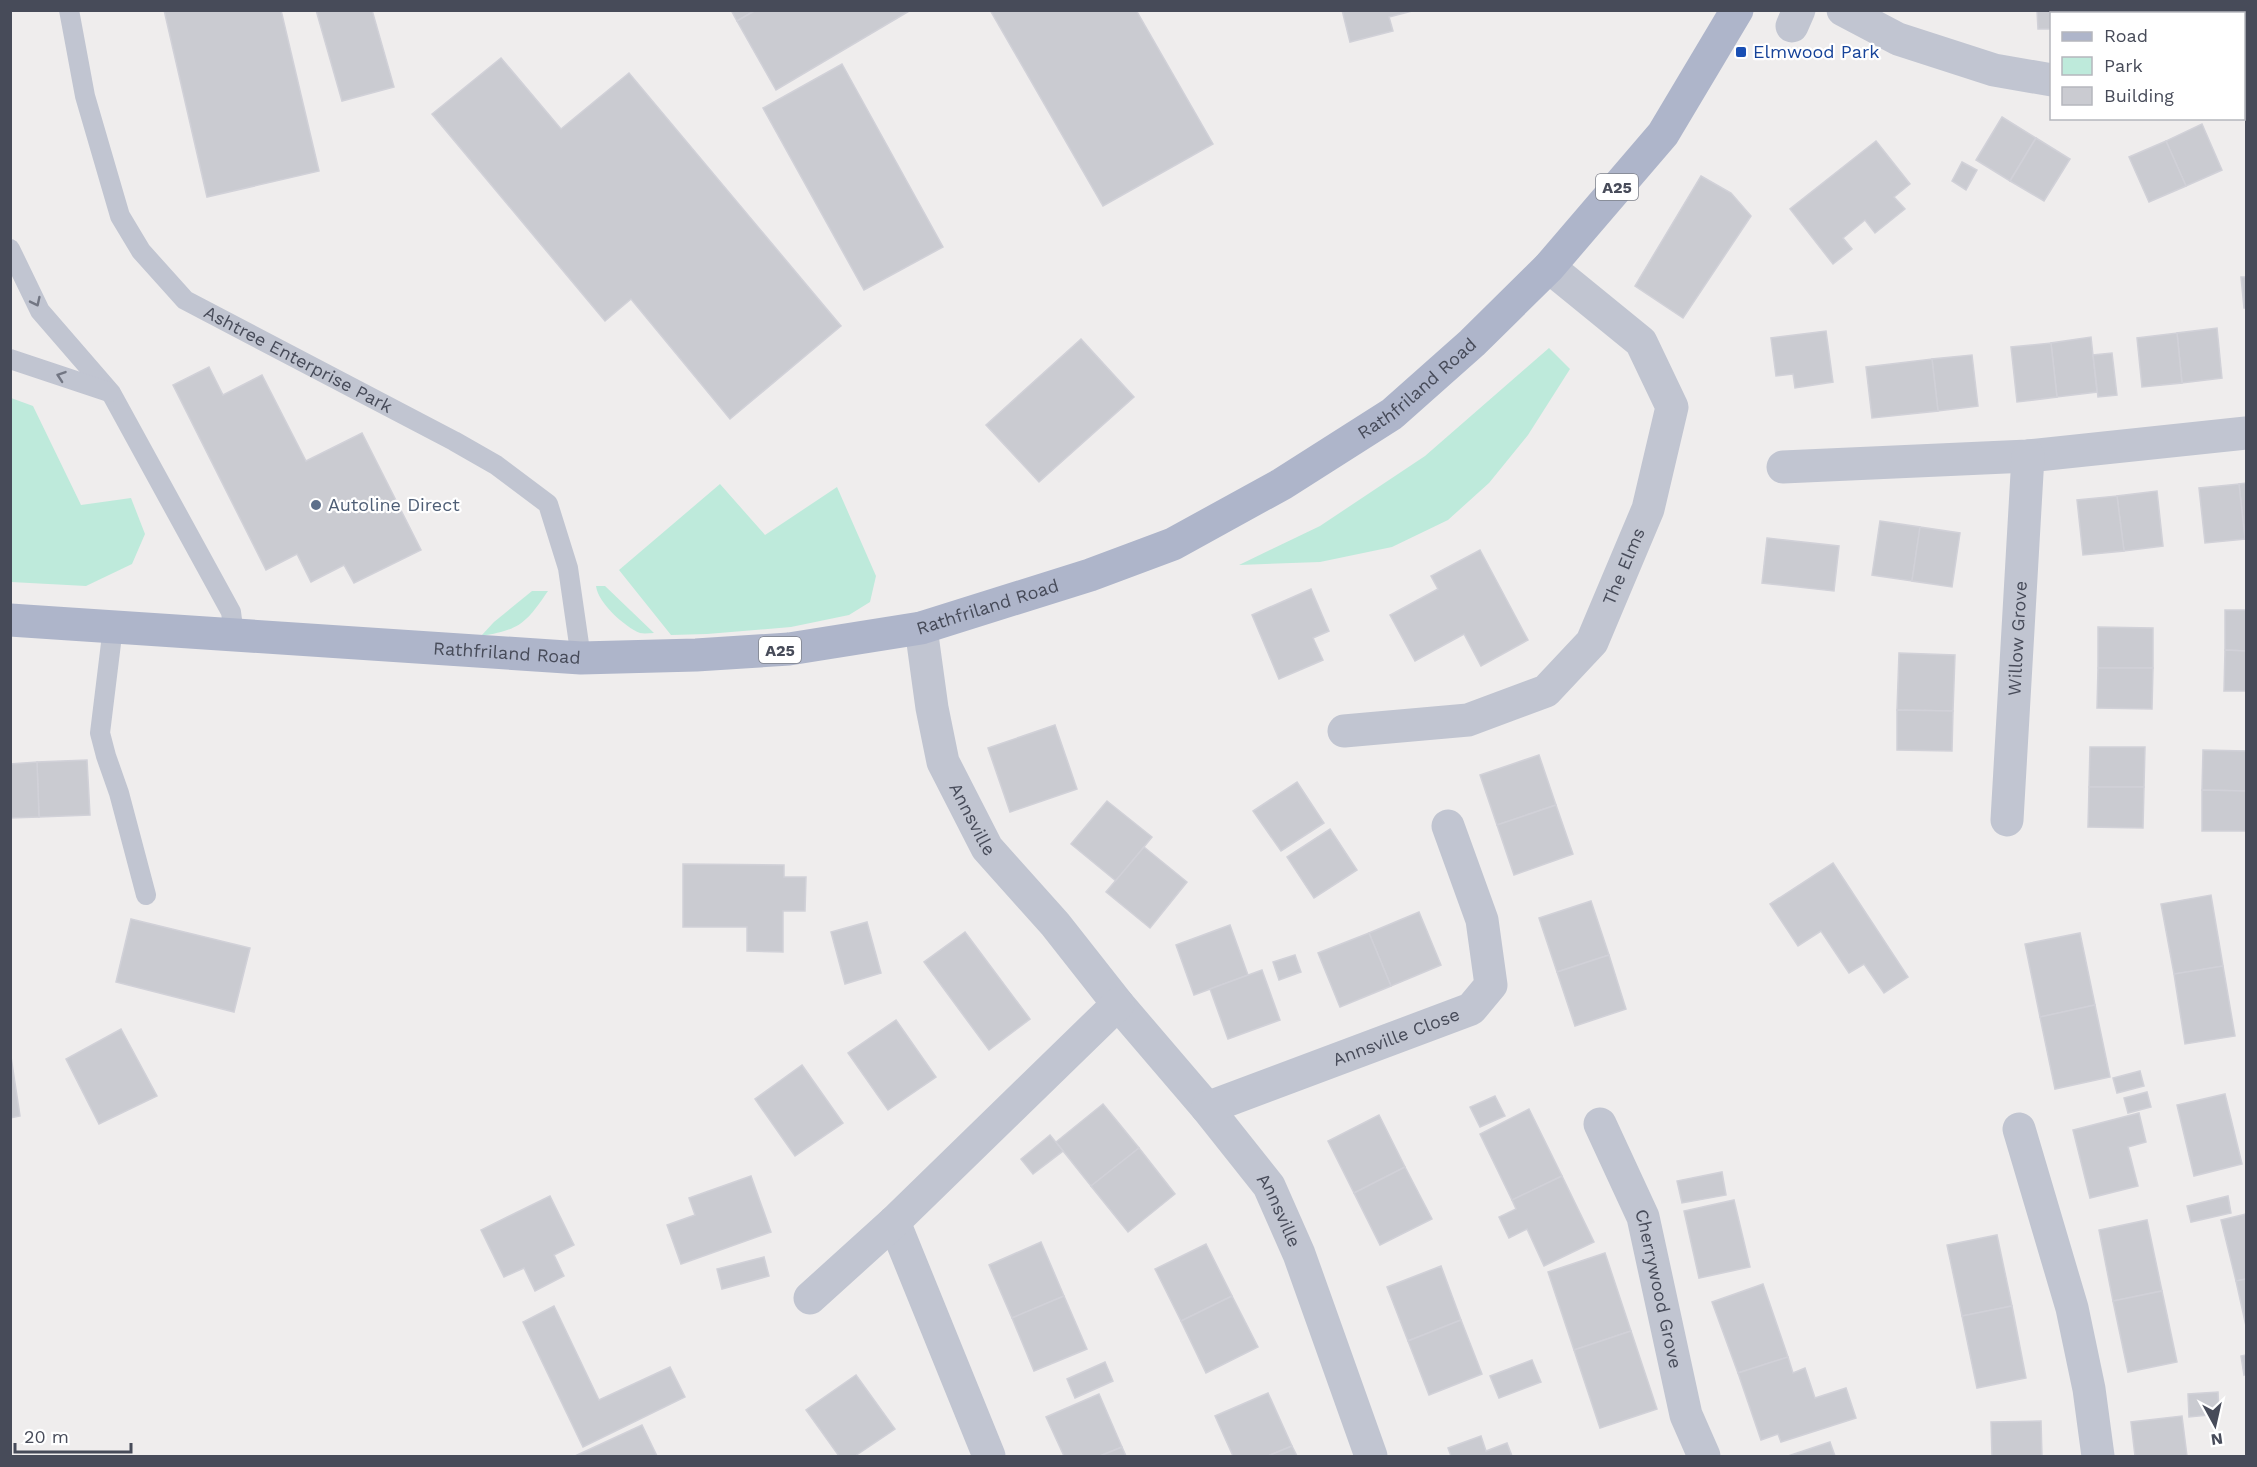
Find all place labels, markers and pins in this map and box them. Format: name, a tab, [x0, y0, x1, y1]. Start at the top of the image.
place label: Elmwood Park	[1753, 41, 1880, 62]
marker: Elmwood Park	[1734, 45, 1748, 59]
place label: Autoline Direct	[328, 494, 460, 515]
marker: Autoline Direct	[309, 498, 323, 512]

